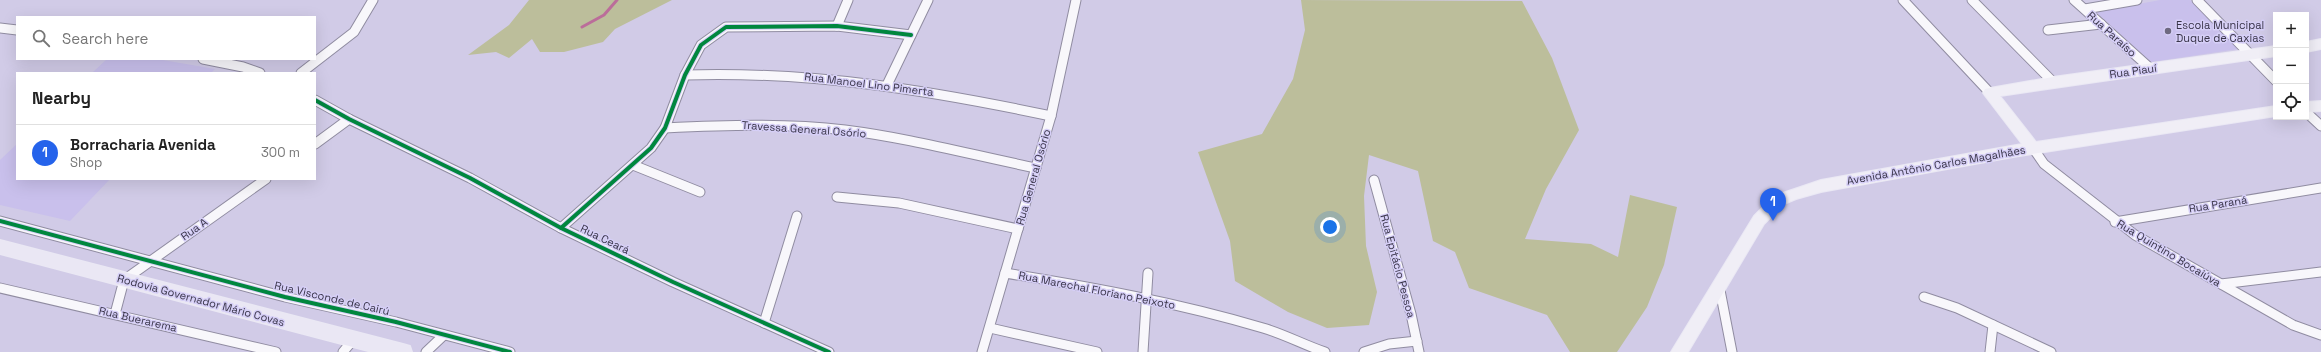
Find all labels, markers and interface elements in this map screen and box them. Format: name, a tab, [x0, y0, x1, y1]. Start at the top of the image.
street label: Rua Paraíso	[2085, 8, 2140, 60]
map controls	[2273, 12, 2309, 120]
button: +	[2273, 12, 2309, 48]
search box	[16, 16, 316, 60]
place label: Escola Municipal Duque de Caxias	[2176, 18, 2264, 45]
marker: Escola Municipal Duque de Caxias	[2163, 26, 2173, 36]
icon: search	[30, 27, 52, 49]
text: Search here	[62, 29, 148, 48]
button: −	[2273, 48, 2309, 84]
street label: Rua Piauí	[2108, 61, 2158, 81]
street label: Rua Manoel Lino Pimerta	[804, 69, 935, 99]
button: locate	[2273, 84, 2309, 120]
text: Nearby	[32, 87, 91, 109]
street label: Travessa General Osório	[741, 118, 867, 140]
street label: Rua General Osório	[1013, 127, 1053, 227]
text: Borracharia Avenida	[70, 135, 216, 154]
street label: Avenida Antônio Carlos Magalhães	[1845, 142, 2027, 188]
text: 1	[42, 144, 48, 161]
text: 300 m	[261, 144, 300, 161]
text: Shop	[70, 154, 102, 171]
pin: 1	[1760, 188, 1786, 221]
street label: Rua Paraná	[2188, 192, 2249, 216]
street label: Rua Epitácio Pessoa	[1377, 213, 1419, 320]
street label: Rua A	[178, 215, 210, 243]
street label: Rua Quintino Bocaiúva	[2114, 216, 2224, 290]
your location	[1320, 217, 1340, 237]
street label: Rua Ceará	[578, 221, 632, 257]
street label: Rua Marechal Floriano Peixoto	[1017, 268, 1177, 312]
street label: Rodovia Governador Mário Covas	[116, 271, 287, 329]
street label: Rua Visconde de Cairú	[273, 278, 391, 318]
street label: Rua Buerarema	[98, 303, 179, 335]

